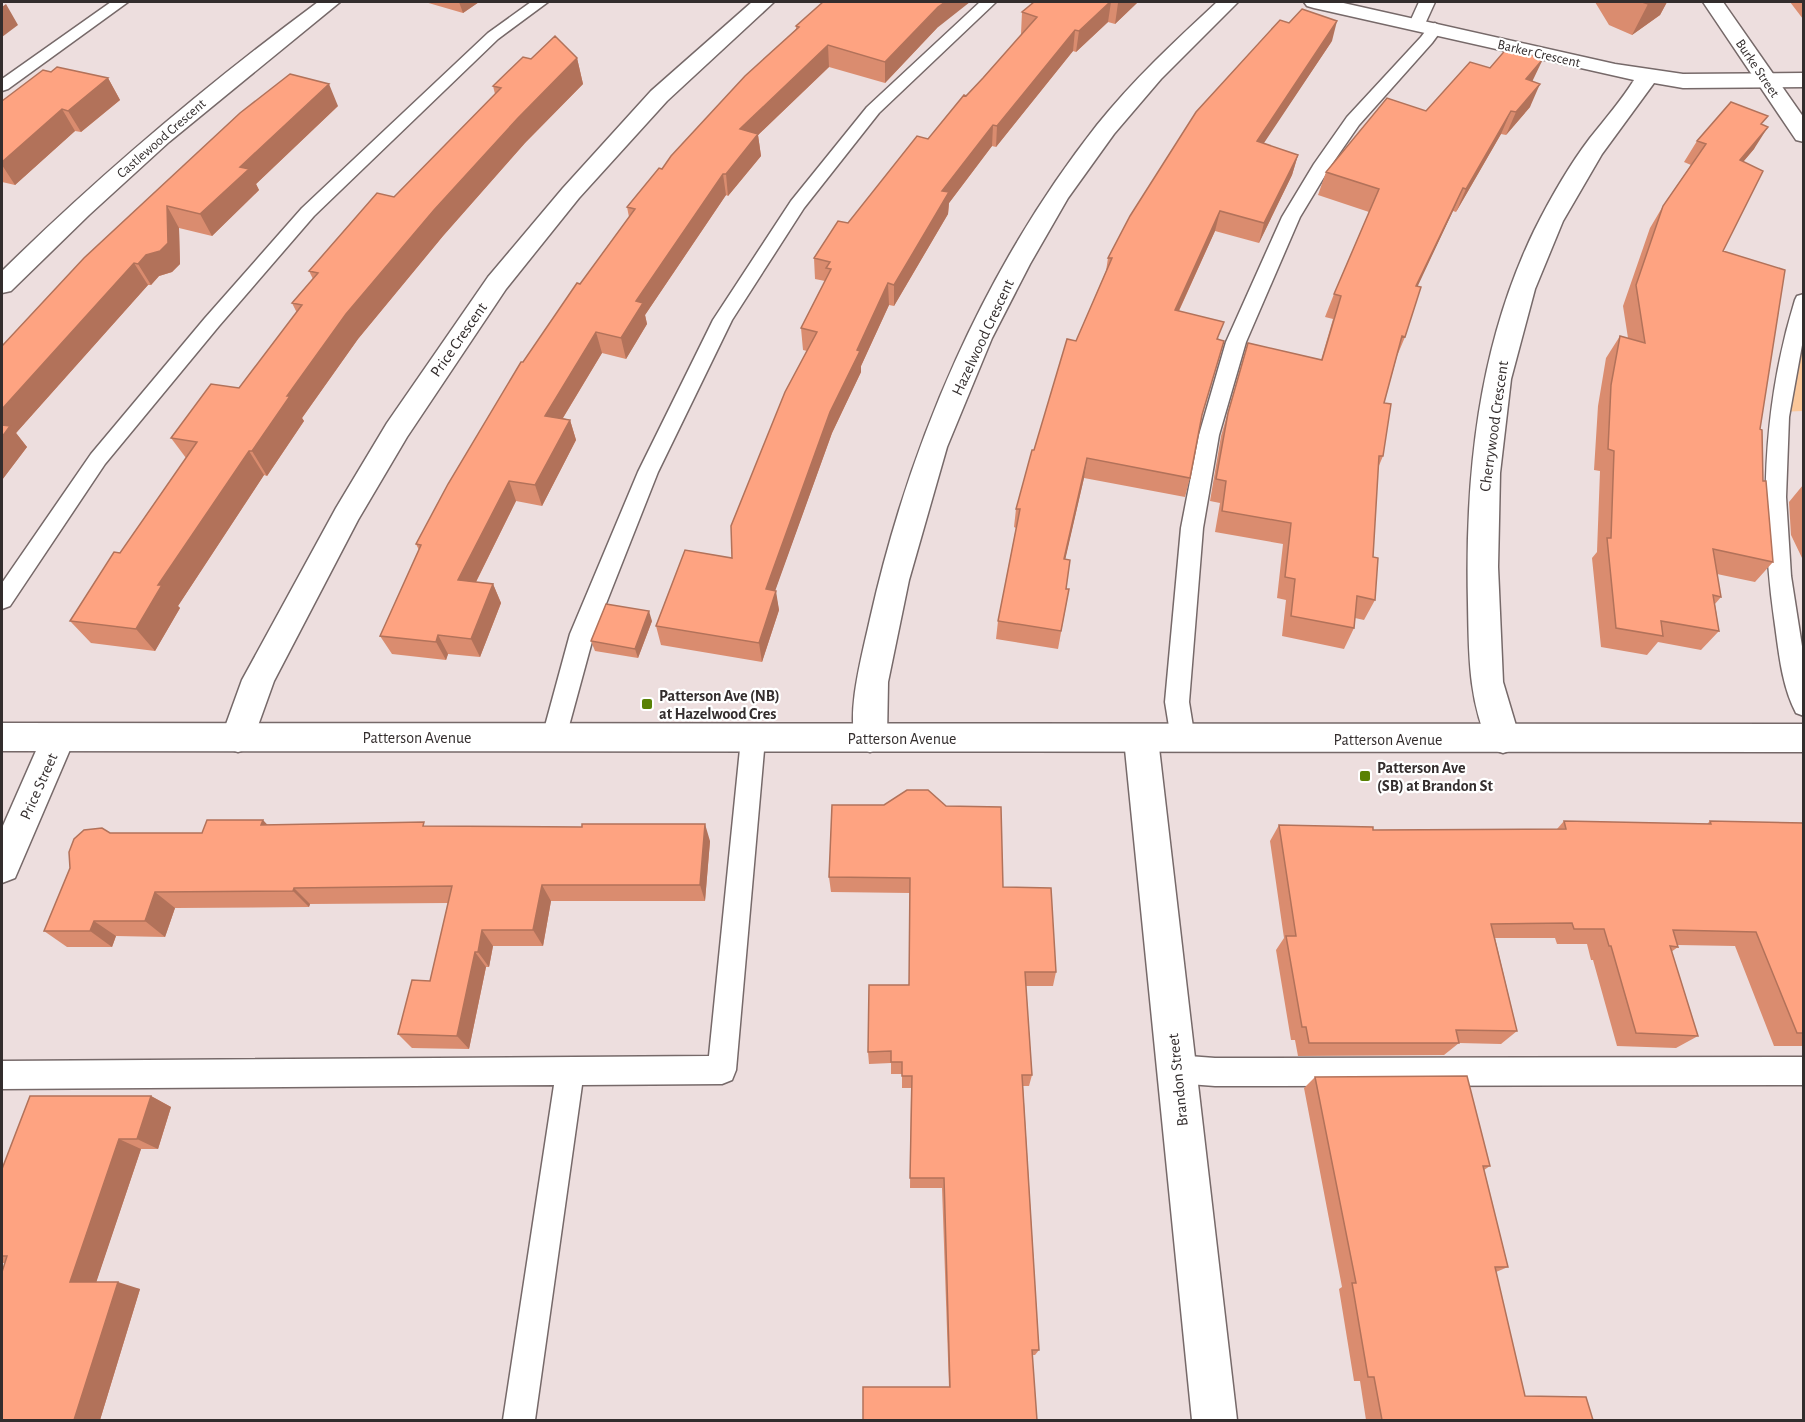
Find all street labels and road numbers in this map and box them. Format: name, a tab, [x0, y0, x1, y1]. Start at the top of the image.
street label: Burke Street	[1733, 37, 1782, 101]
street label: Barker Crescent	[1496, 38, 1582, 70]
street label: Castlewood Crescent	[115, 96, 209, 181]
street label: Hazelwood Crescent	[949, 277, 1017, 398]
street label: Price Crescent	[427, 299, 490, 380]
street label: Cherrywood Crescent	[1477, 360, 1512, 493]
street label: Patterson Avenue	[363, 730, 471, 746]
street label: Patterson Avenue	[848, 731, 956, 747]
street label: Patterson Avenue	[1334, 732, 1442, 748]
street label: Price Street	[17, 751, 61, 822]
street label: Brandon Street	[1165, 1033, 1191, 1127]

